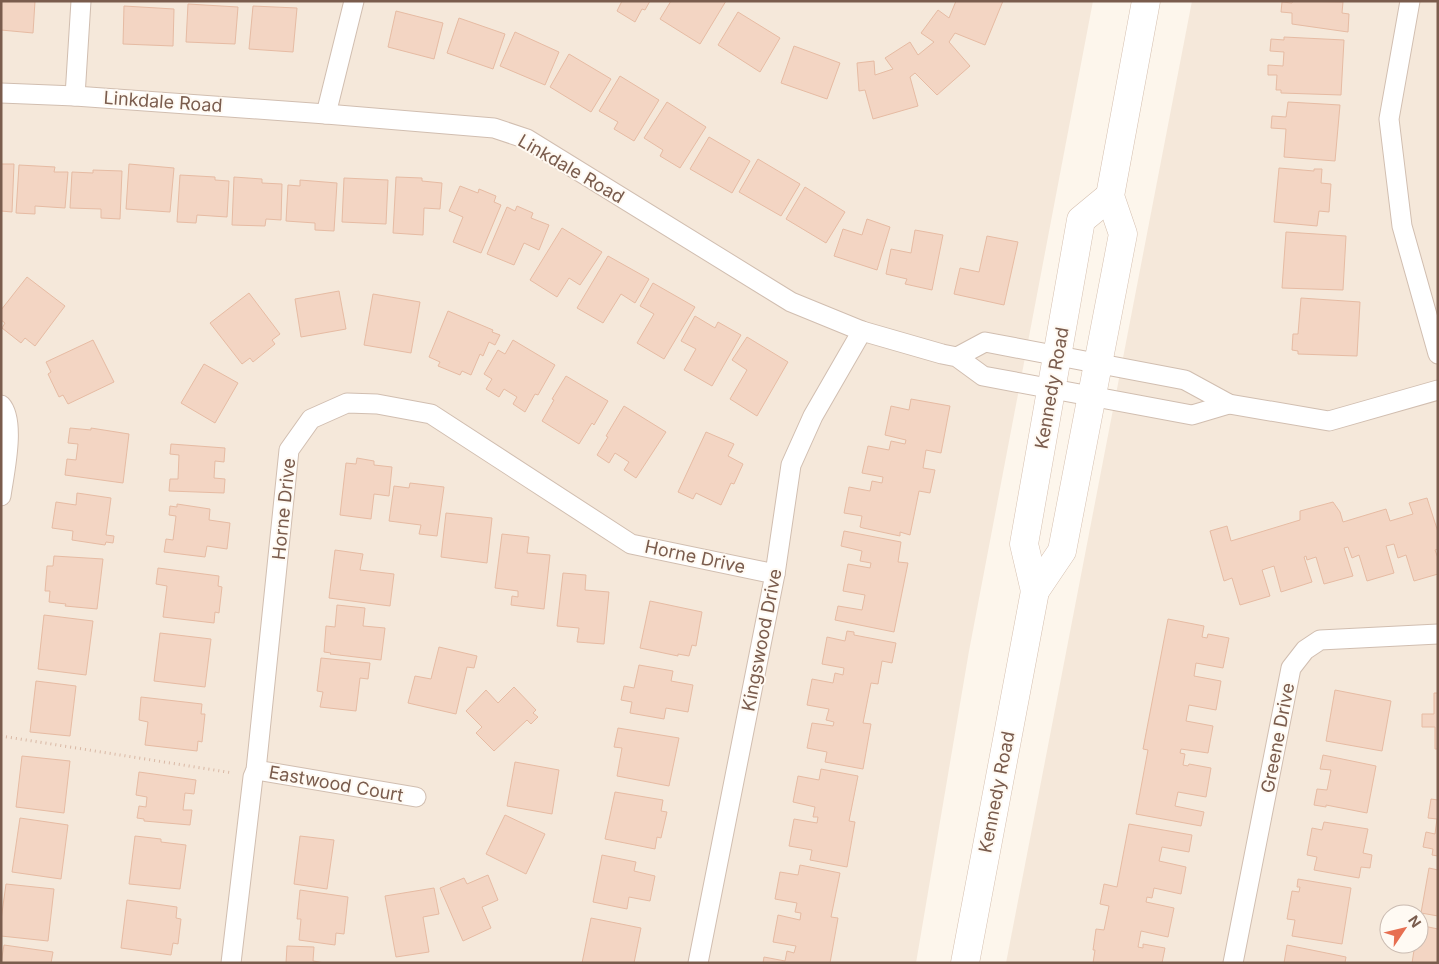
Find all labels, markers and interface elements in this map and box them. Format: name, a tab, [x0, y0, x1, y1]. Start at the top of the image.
street label: Linkdale Road	[103, 87, 223, 116]
street label: Linkdale Road	[514, 130, 628, 207]
street label: Kennedy Road	[1030, 325, 1073, 450]
street label: Horne Drive	[268, 457, 299, 561]
street label: Horne Drive	[643, 536, 747, 577]
street label: Kingswood Drive	[737, 567, 786, 713]
street label: Greene Drive	[1257, 681, 1298, 795]
street label: Kennedy Road	[974, 729, 1019, 854]
street label: Eastwood Court	[267, 761, 405, 806]
north arrow	[1379, 904, 1429, 954]
text: N	[1405, 912, 1425, 931]

